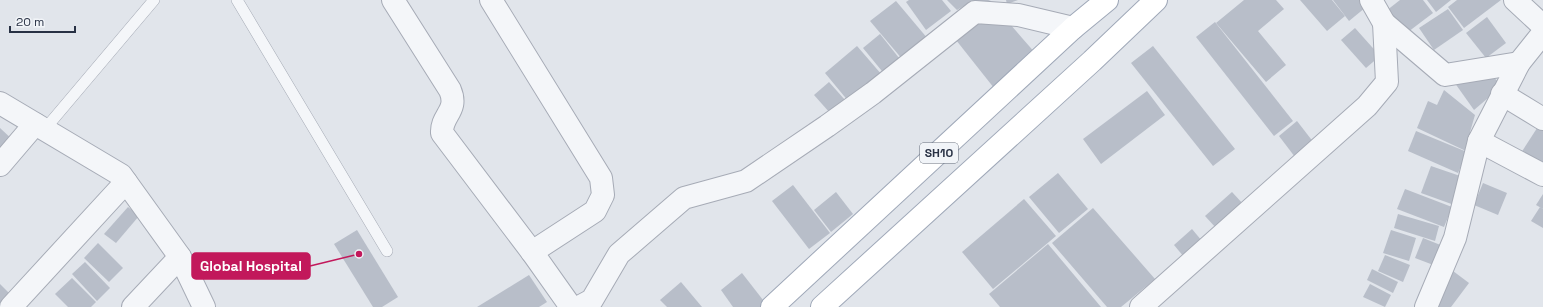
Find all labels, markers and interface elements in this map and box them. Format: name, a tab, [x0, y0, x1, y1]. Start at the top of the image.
scale bar	[10, 8, 75, 34]
text: 20 m	[16, 14, 44, 30]
road number: SH10	[920, 143, 958, 163]
callout: Global Hospital	[192, 253, 310, 279]
text: Global Hospital	[200, 257, 302, 275]

